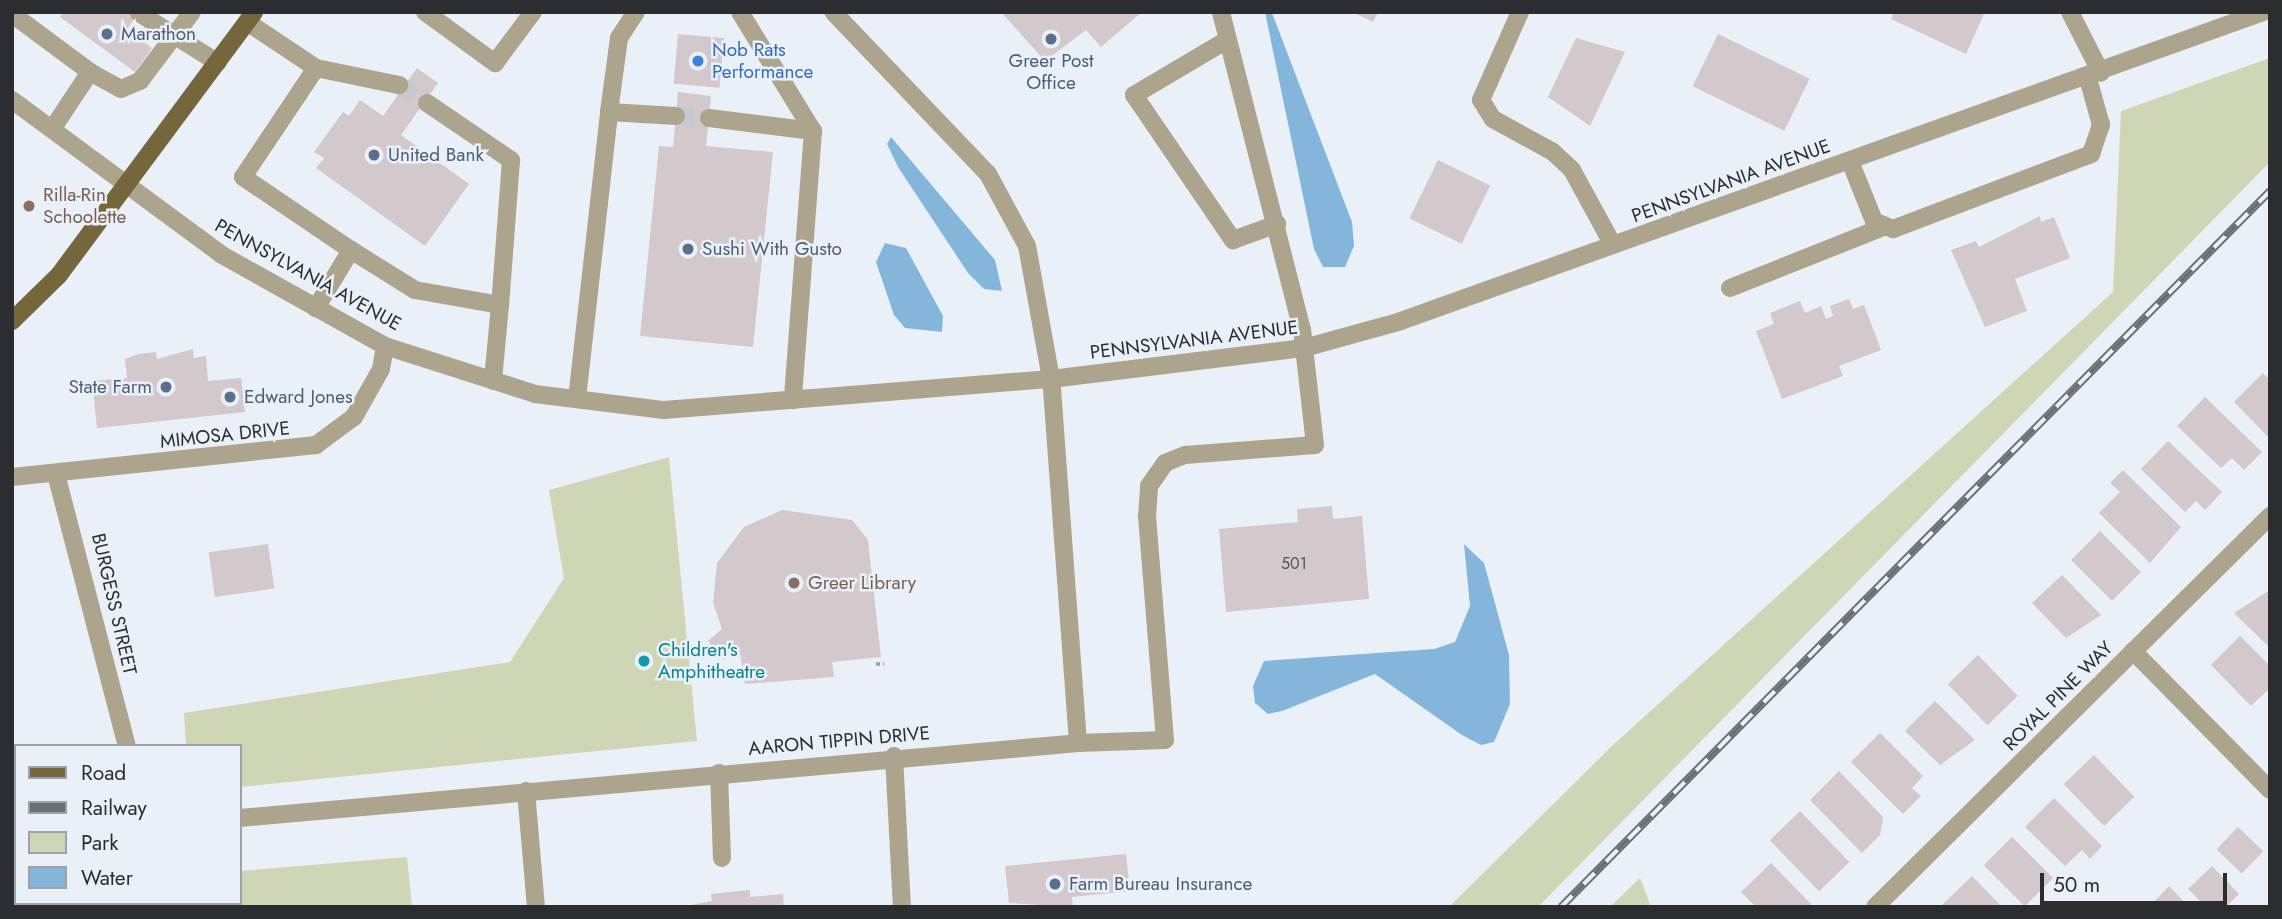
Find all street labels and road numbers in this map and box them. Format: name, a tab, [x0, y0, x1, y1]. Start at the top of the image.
street label: PENNSYLVANIA AVENUE	[1629, 134, 1833, 228]
street label: PENNSYLVANIA AVENUE	[211, 214, 405, 336]
street label: PENNSYLVANIA AVENUE	[1089, 316, 1299, 364]
street label: MIMOSA DRIVE	[159, 417, 291, 453]
street label: BURGESS STREET	[87, 531, 141, 677]
street label: ROYAL PINE WAY	[1999, 637, 2117, 755]
street label: AARON TIPPIN DRIVE	[747, 722, 931, 760]

